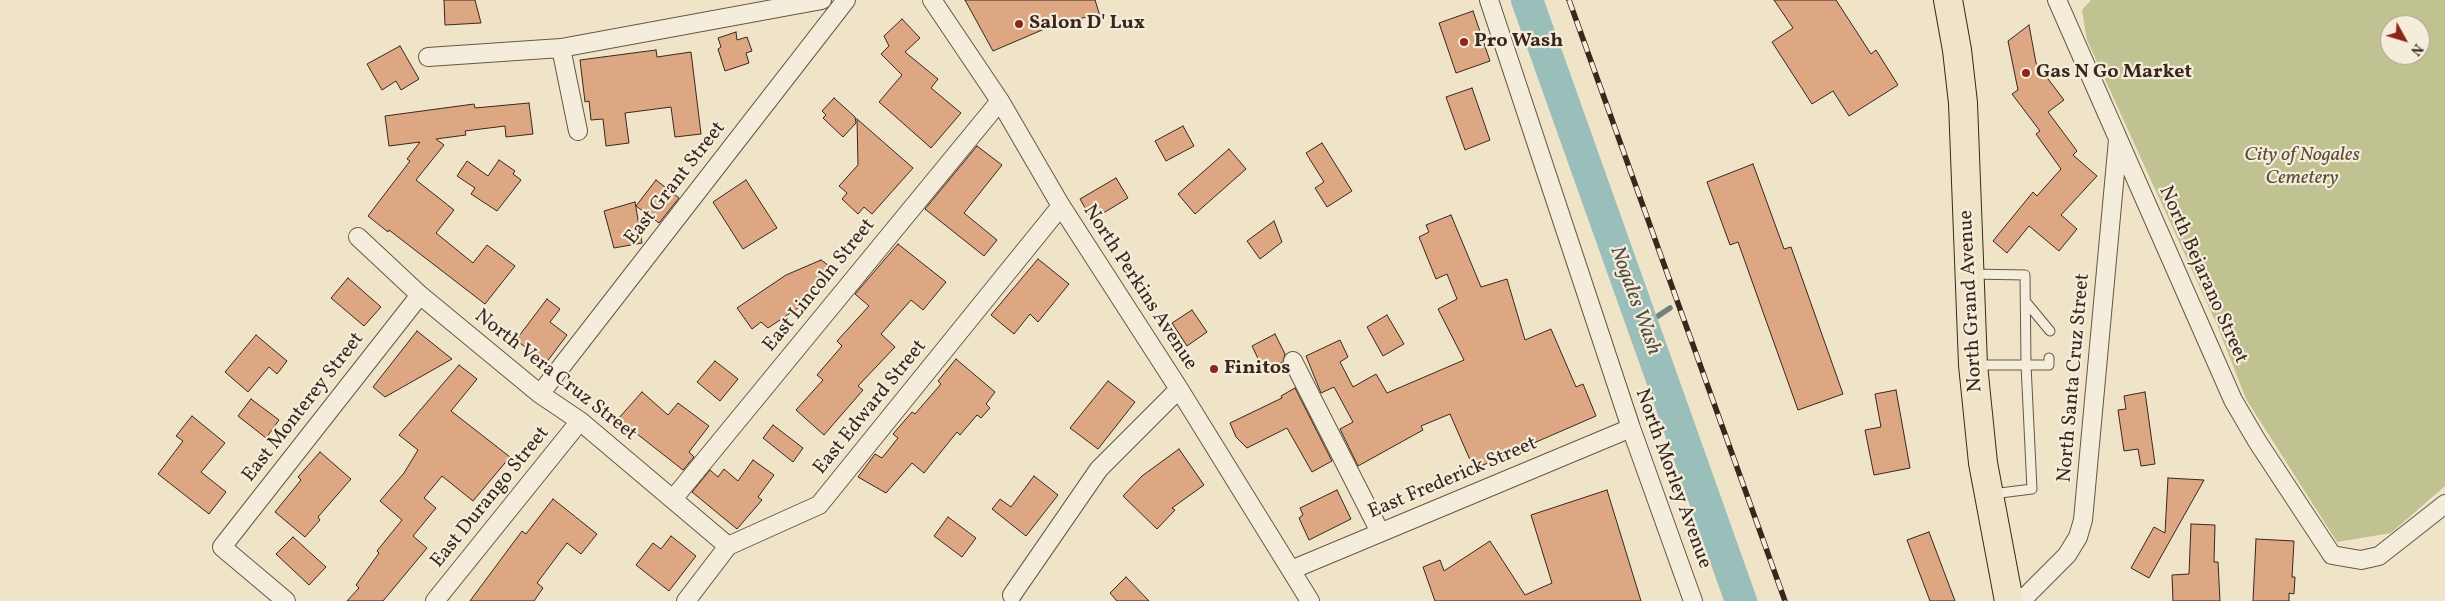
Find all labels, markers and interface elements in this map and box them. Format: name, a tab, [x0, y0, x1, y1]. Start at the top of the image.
place label: Salon D' Lux	[1029, 12, 1145, 36]
north arrow	[2380, 15, 2430, 65]
marker: Salon D' Lux	[1013, 18, 1025, 30]
place label: Pro Wash	[1474, 30, 1563, 54]
marker: Pro Wash	[1458, 36, 1470, 48]
text: N	[2406, 39, 2427, 59]
place label: Gas N Go Market	[2036, 61, 2192, 85]
marker: Gas N Go Market	[2020, 67, 2032, 79]
street label: East Grant Street	[620, 118, 732, 250]
park label: City of Nogales Cemetery	[2244, 144, 2360, 191]
street label: North Bejarano Street	[2152, 183, 2252, 367]
street label: North Perkins Avenue	[1076, 201, 1202, 375]
street label: North Grand Avenue	[1955, 209, 1989, 393]
street label: East Lincoln Street	[759, 215, 881, 357]
water label: Nogales Wash	[1603, 243, 1665, 359]
street label: North Santa Cruz Street	[2054, 272, 2096, 484]
street label: North Vera Cruz Street	[469, 305, 641, 447]
street label: East Monterey Street	[238, 328, 370, 488]
street label: East Edward Street	[809, 336, 933, 480]
place label: Finitos	[1224, 357, 1290, 381]
marker: Finitos	[1208, 363, 1220, 375]
street label: North Morley Avenue	[1628, 386, 1716, 572]
street label: East Durango Street	[427, 422, 555, 574]
street label: East Frederick Street	[1365, 433, 1541, 525]

